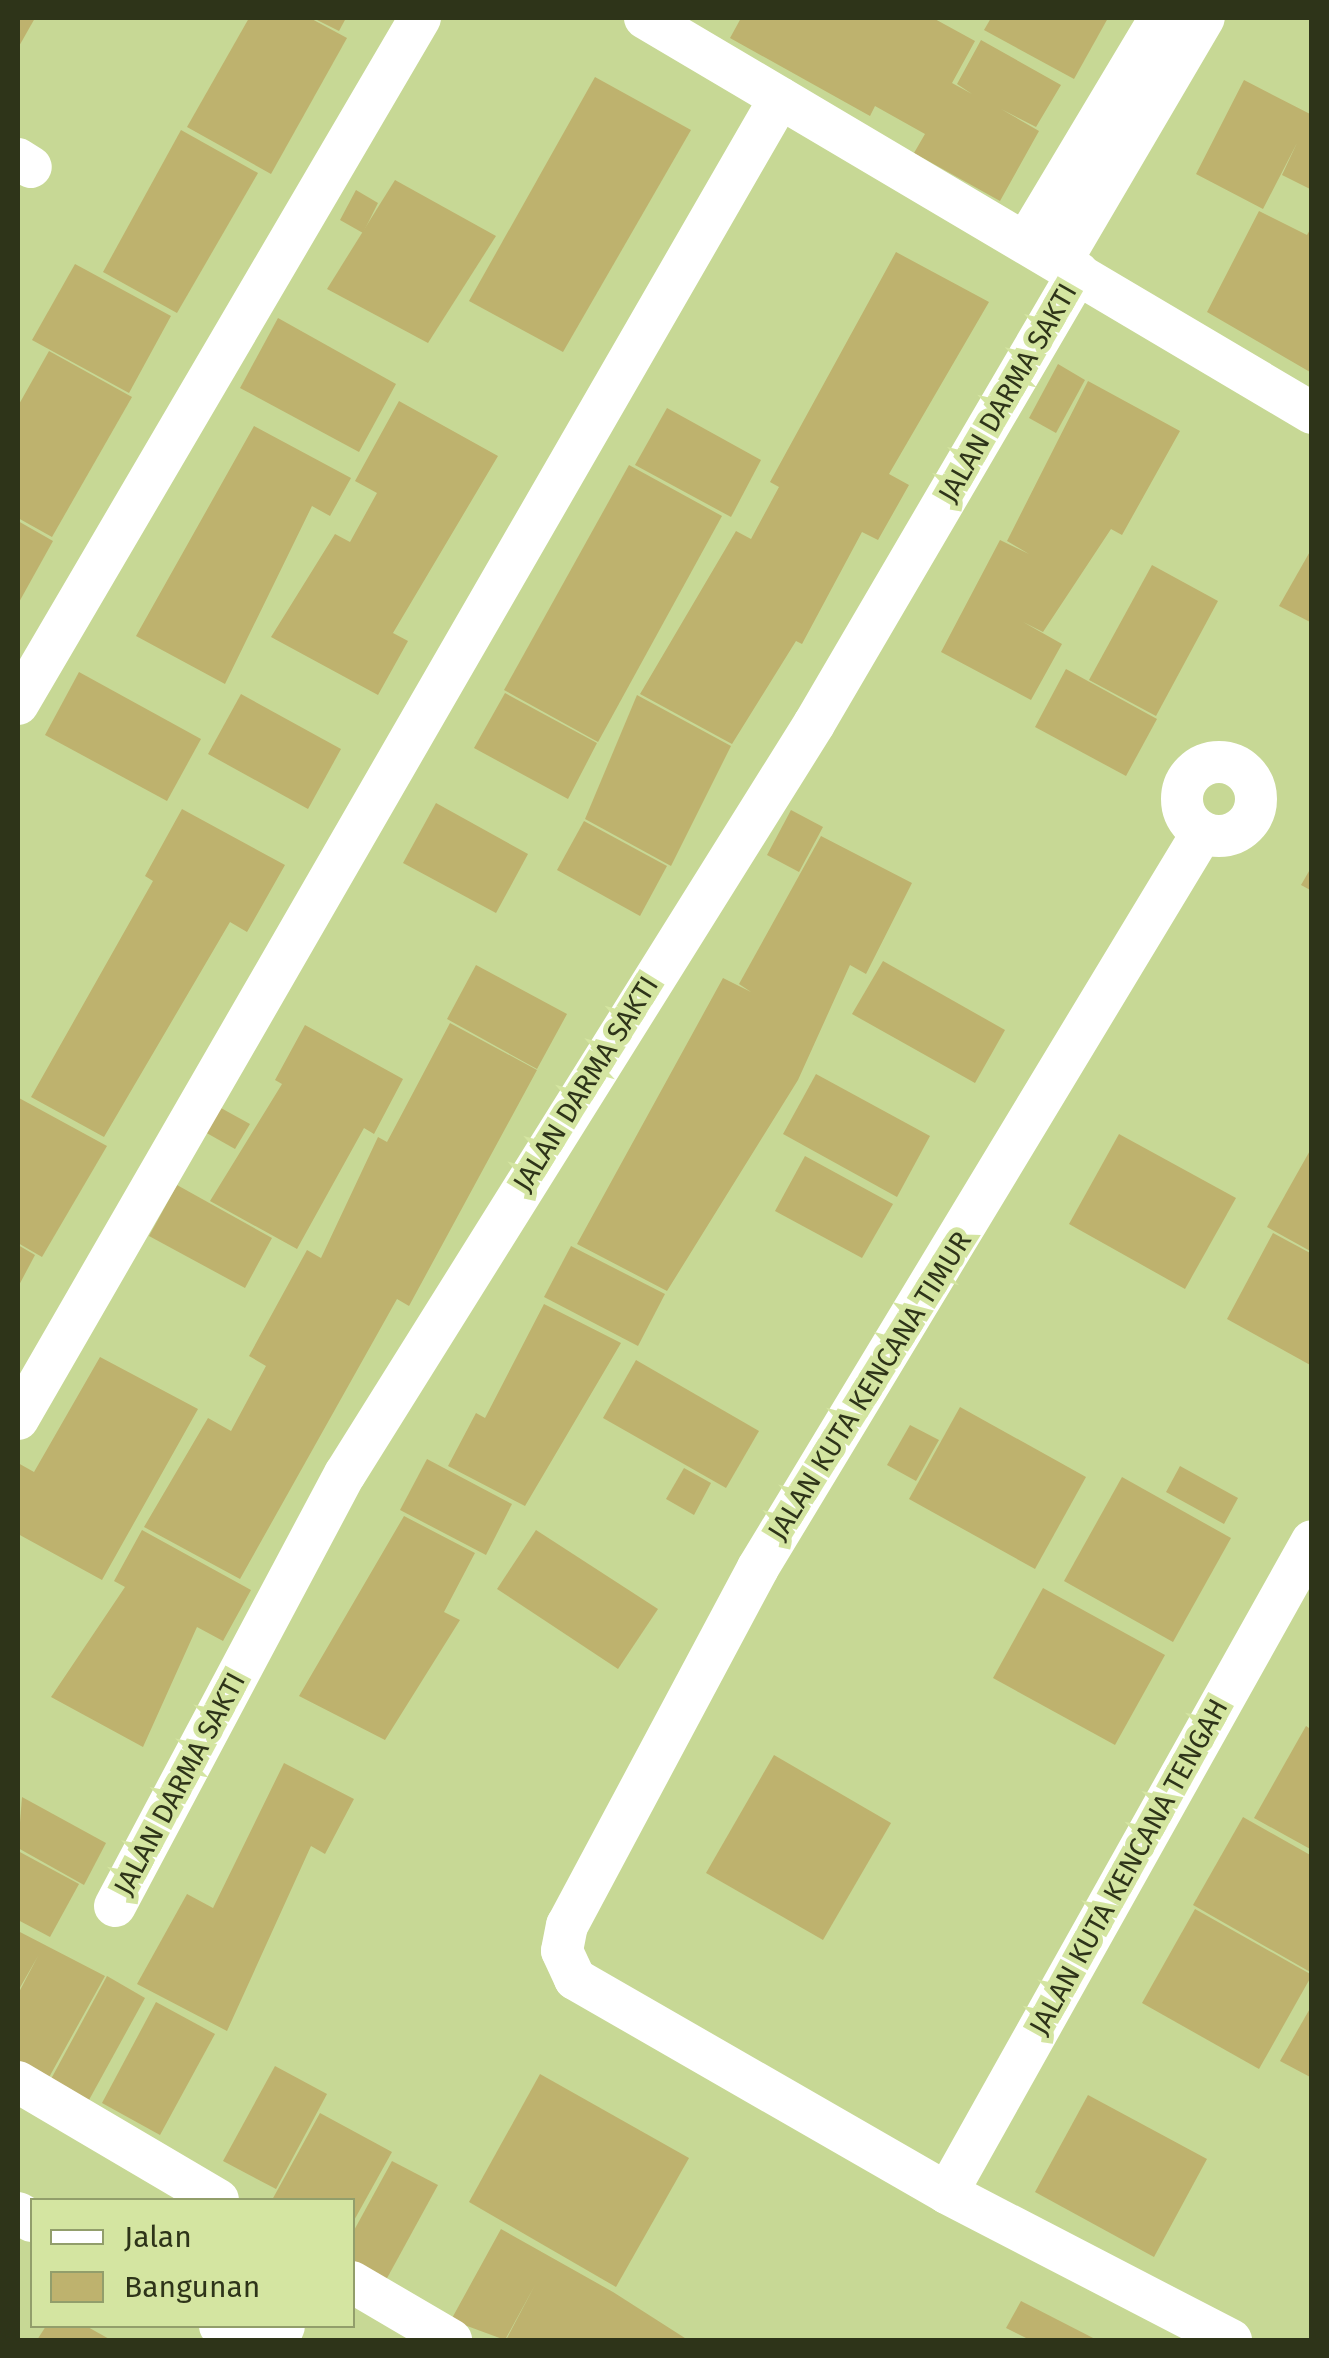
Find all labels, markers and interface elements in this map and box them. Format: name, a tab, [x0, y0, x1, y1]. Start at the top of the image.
street label: JALAN DARMA SAKTI	[932, 277, 1084, 509]
street label: JALAN DARMA SAKTI	[506, 970, 666, 1198]
street label: JALAN KUTA KENCANA TIMUR	[761, 1226, 979, 1546]
street label: JALAN DARMA SAKTI	[107, 1667, 253, 1901]
street label: JALAN KUTA KENCANA TENGAH	[1023, 1693, 1235, 2041]
legend	[30, 2198, 355, 2328]
text: Jalan	[124, 2219, 192, 2255]
text: Bangunan	[124, 2269, 260, 2305]

